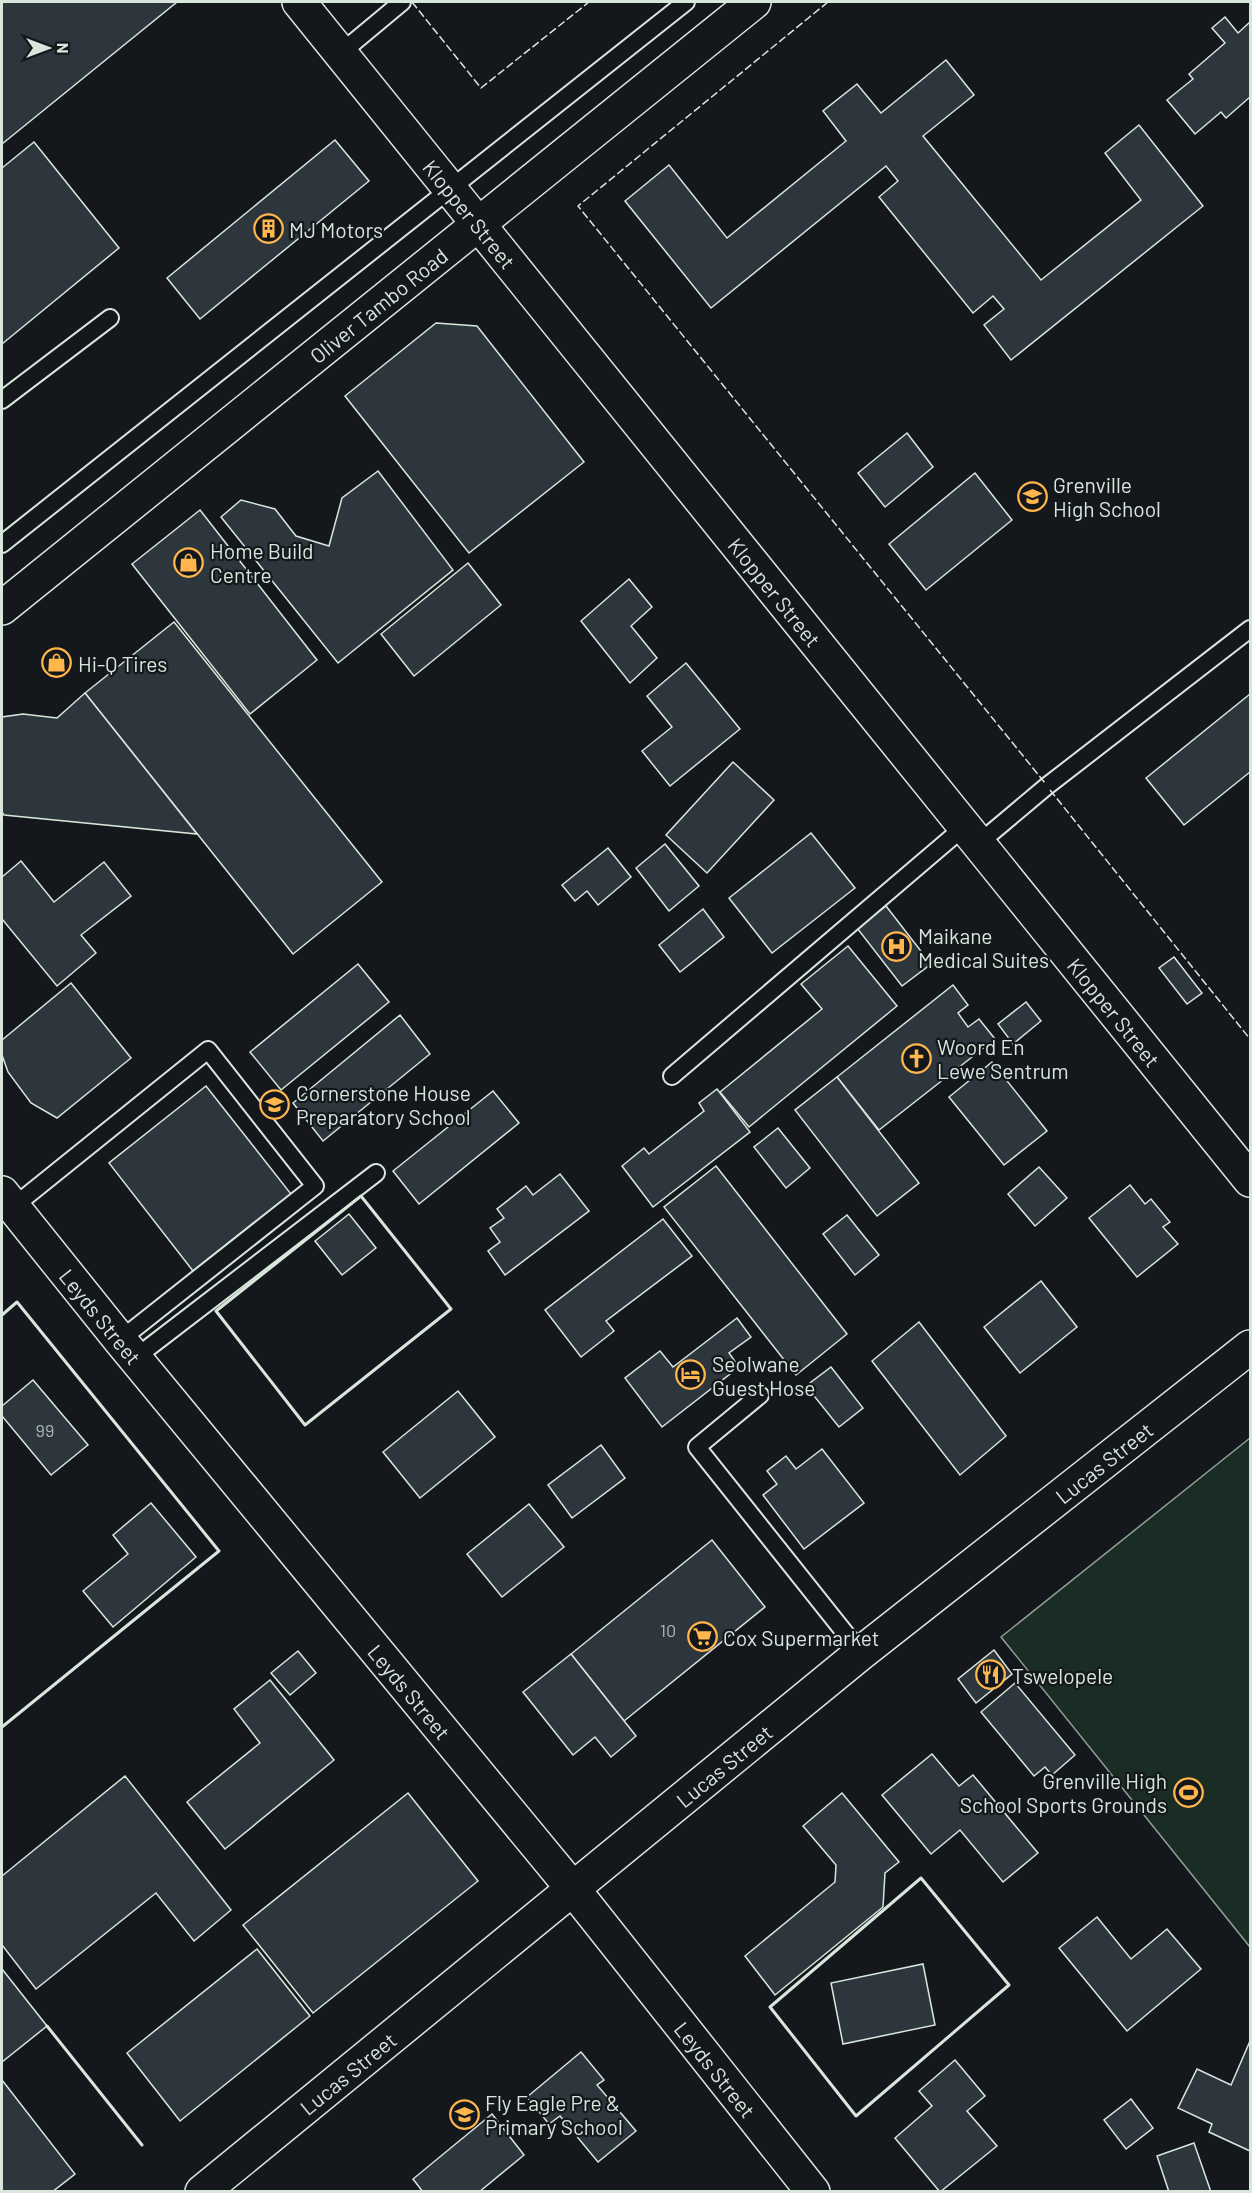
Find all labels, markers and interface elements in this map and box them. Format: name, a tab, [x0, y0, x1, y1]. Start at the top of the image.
north arrow	[18, 18, 78, 78]
text: N	[54, 43, 73, 53]
street label: Klopper Street	[418, 154, 521, 273]
building icon: MJ Motors	[252, 213, 284, 245]
place label: MJ Motors	[289, 217, 383, 242]
street label: Oliver Tambo Road	[304, 242, 452, 368]
place label: Grenville High School	[1053, 472, 1161, 521]
school or university icon: Grenville High School	[1016, 480, 1048, 512]
street label: Klopper Street	[724, 532, 827, 651]
place label: Home Build Centre	[210, 538, 314, 587]
shop icon: Home Build Centre	[173, 546, 205, 578]
shop icon: Hi-Q Tires	[41, 647, 73, 679]
place label: Hi-Q Tires	[78, 651, 167, 676]
place label: Maikane Medical Suites	[918, 923, 1049, 972]
hospital icon: Maikane Medical Suites	[881, 931, 913, 963]
street label: Klopper Street	[1063, 953, 1166, 1071]
place label: Woord En Lewe Sentrum	[937, 1034, 1069, 1083]
church icon: Woord En Lewe Sentrum	[900, 1042, 932, 1074]
place label: Cornerstone House Preparatory School	[296, 1080, 471, 1129]
school or university icon: Cornerstone House Preparatory School	[259, 1088, 291, 1120]
street label: Leyds Street	[55, 1263, 147, 1369]
place label: Seolwane Guest Hose	[712, 1351, 816, 1400]
hotel icon: Seolwane Guest Hose	[675, 1359, 707, 1391]
street label: Lucas Street	[1050, 1416, 1157, 1508]
house number: 99	[36, 1419, 54, 1441]
house number: 10	[660, 1619, 676, 1641]
supermarket icon: Cox Supermarket	[686, 1621, 718, 1653]
place label: Cox Supermarket	[723, 1625, 880, 1650]
street label: Leyds Street	[364, 1639, 456, 1744]
restaurant icon: Tswelopele	[975, 1659, 1007, 1691]
place label: Tswelopele	[1012, 1663, 1113, 1688]
street label: Lucas Street	[671, 1719, 777, 1812]
place label: Grenville High School Sports Grounds	[960, 1768, 1167, 1817]
sports icon: Grenville High School Sports Grounds	[1172, 1776, 1204, 1808]
street label: Leyds Street	[670, 2016, 761, 2122]
street label: Lucas Street	[295, 2026, 401, 2120]
place label: Fly Eagle Pre & Primary School	[485, 2090, 623, 2139]
school or university icon: Fly Eagle Pre & Primary School	[448, 2098, 480, 2130]

